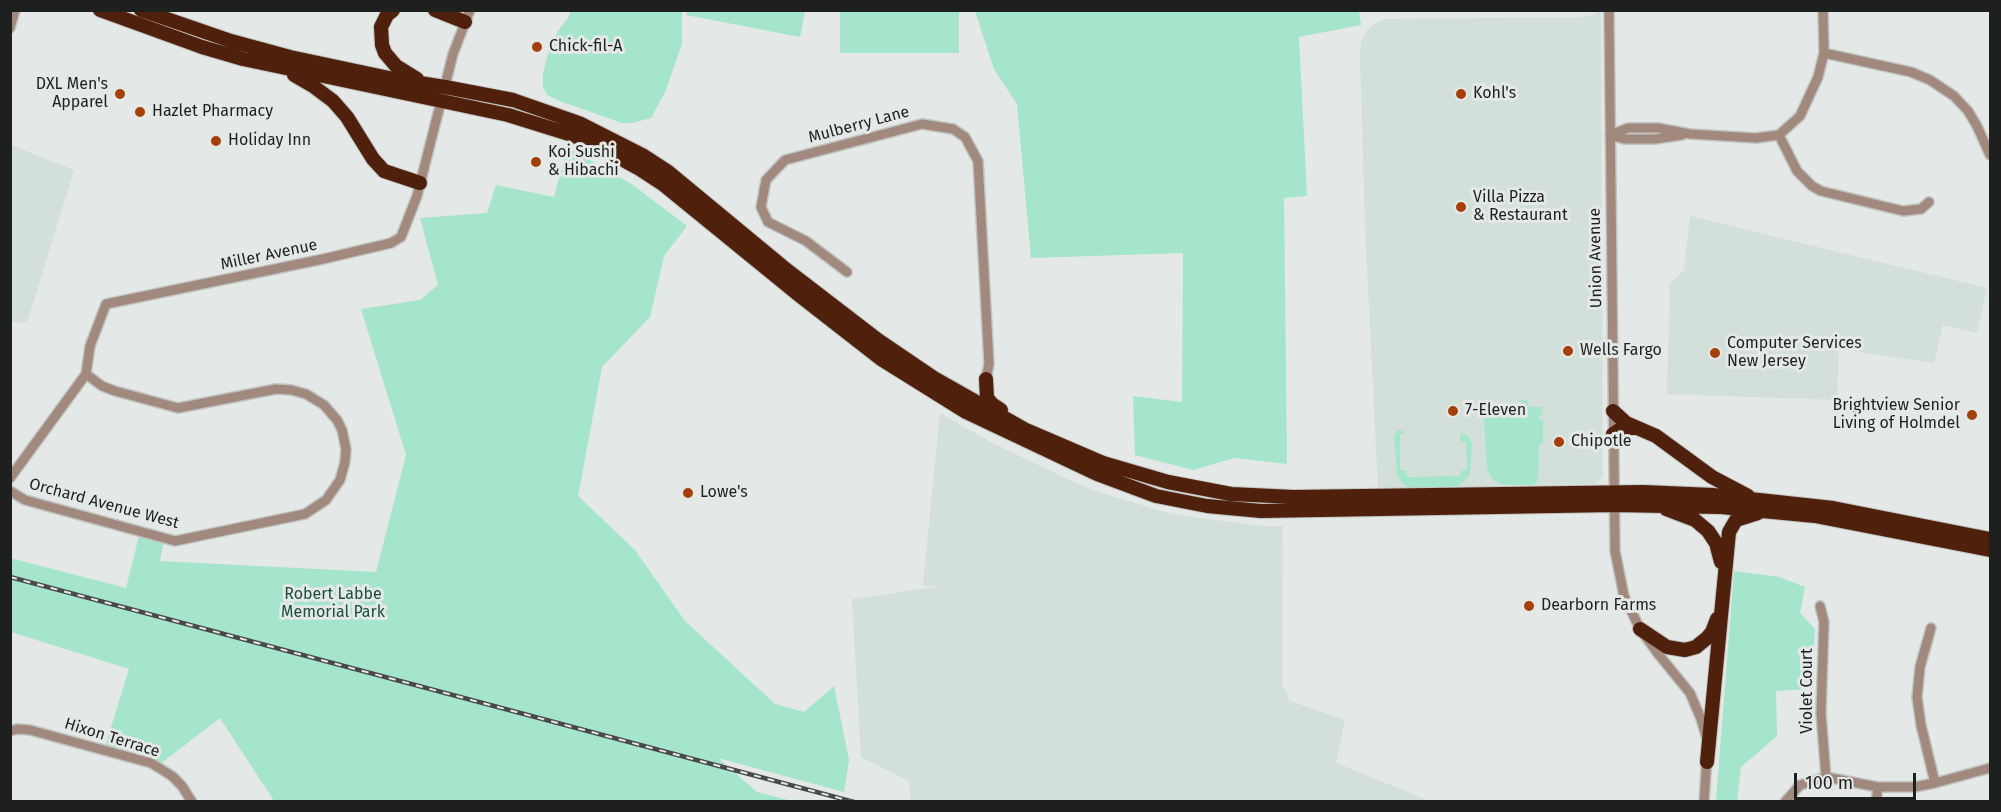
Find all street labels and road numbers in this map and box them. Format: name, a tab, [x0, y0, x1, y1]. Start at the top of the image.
street label: Mulberry Lane	[806, 102, 912, 148]
street label: Union Avenue	[1586, 208, 1606, 308]
street label: Miller Avenue	[219, 235, 319, 275]
street label: Orchard Avenue West	[27, 475, 181, 533]
street label: Violet Court	[1798, 648, 1818, 734]
street label: Hixon Terrace	[62, 714, 162, 762]

